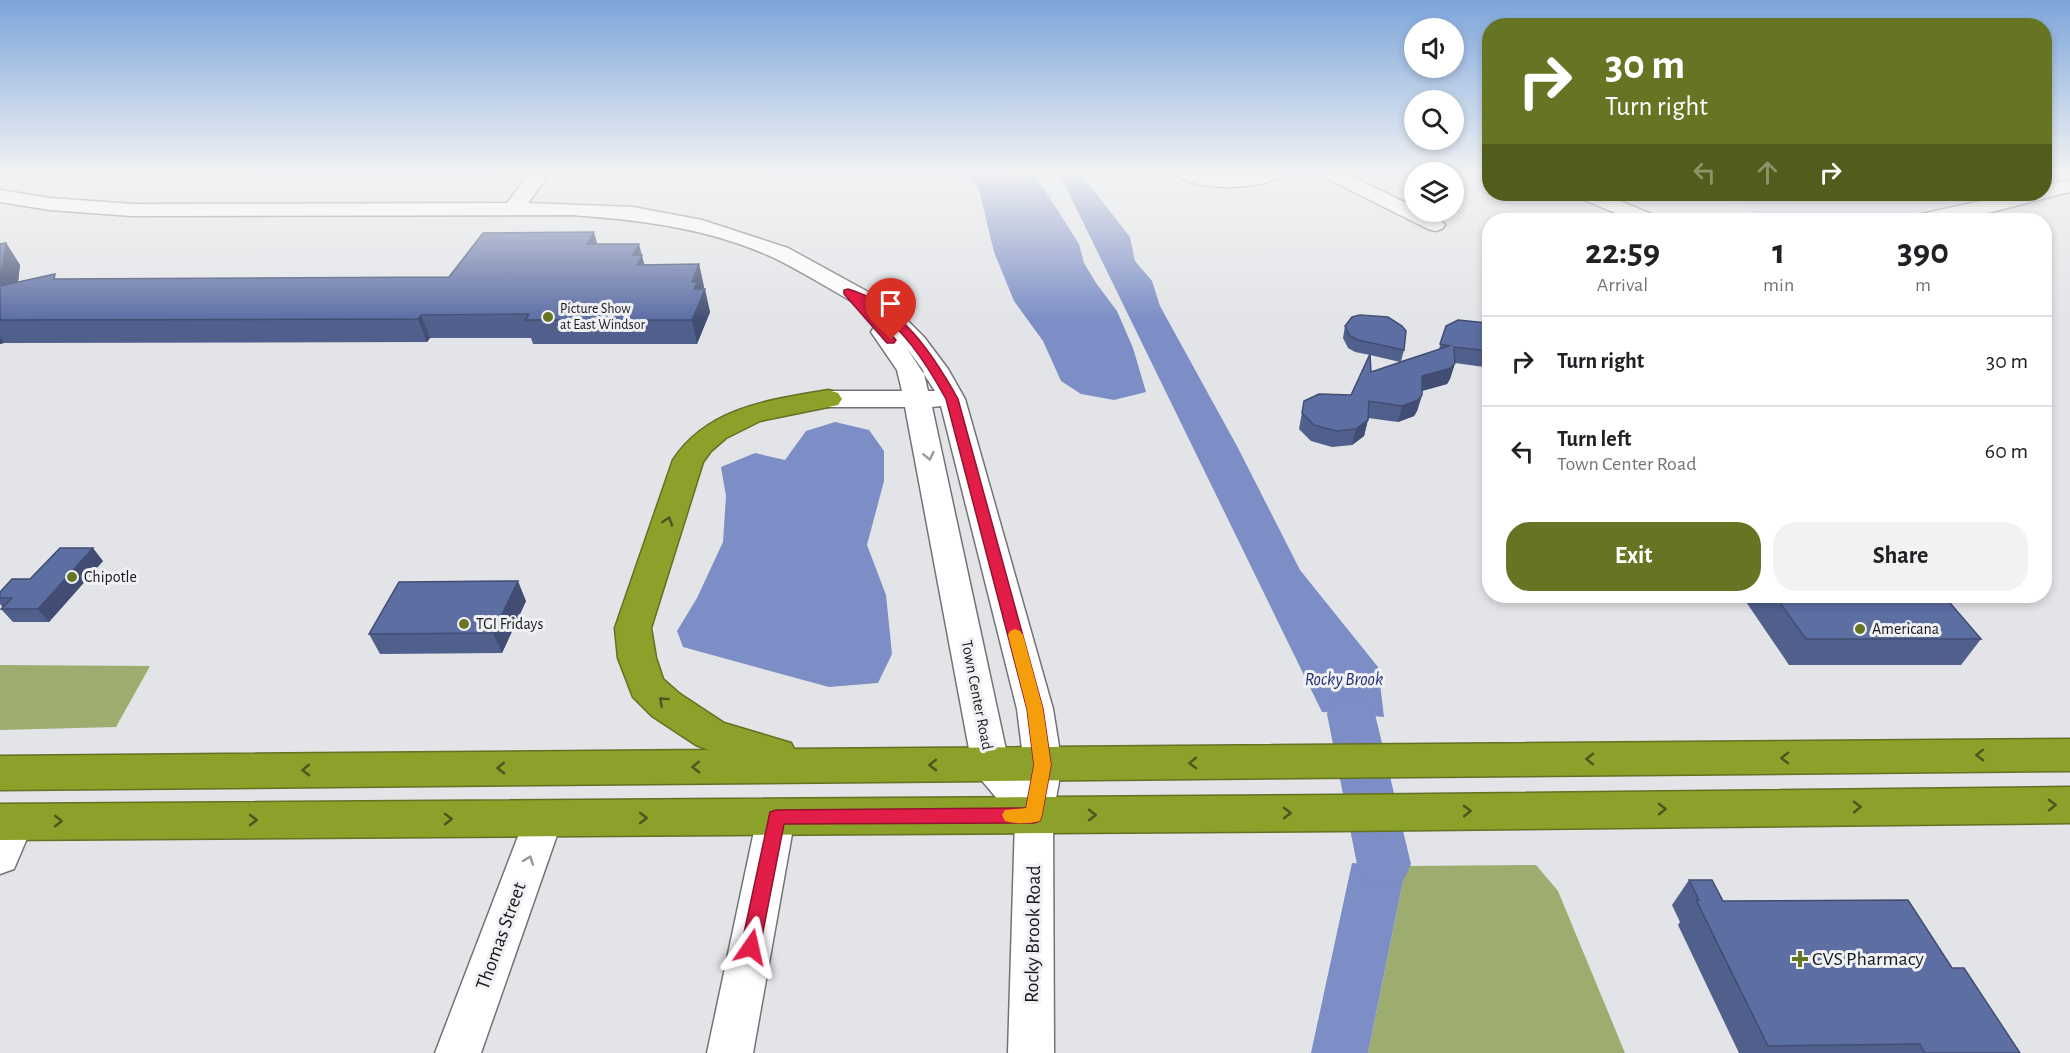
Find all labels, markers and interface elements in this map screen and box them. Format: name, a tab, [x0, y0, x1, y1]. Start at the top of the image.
map controls	[1404, 18, 1464, 222]
button: sound	[1404, 18, 1464, 78]
icon: right	[1506, 42, 1584, 120]
text: 30 m	[1605, 44, 1685, 86]
button: search	[1404, 90, 1464, 150]
text: Turn right	[1605, 93, 1708, 120]
icon: left	[1688, 156, 1721, 189]
icon: ahead	[1751, 156, 1784, 189]
icon: right	[1814, 156, 1847, 189]
button: layers	[1404, 162, 1464, 222]
text: 22:59	[1585, 234, 1660, 270]
text: 1	[1772, 234, 1785, 270]
text: 390	[1897, 234, 1949, 270]
text: Arrival	[1597, 275, 1648, 295]
text: min	[1763, 275, 1794, 295]
text: m	[1915, 275, 1931, 295]
pin	[865, 278, 916, 340]
icon: arrive	[874, 287, 907, 320]
place label: Picture Show at East Windsor	[560, 302, 645, 332]
marker: Picture Show at East Windsor	[541, 310, 555, 324]
icon: right	[1506, 345, 1539, 378]
text: Turn right	[1557, 350, 1644, 372]
text: 30 m	[1986, 350, 2028, 372]
text: Turn left	[1557, 428, 1631, 450]
icon: left	[1506, 435, 1539, 468]
text: 60 m	[1985, 440, 2028, 462]
one-way arrow	[922, 451, 935, 461]
text: Town Center Road	[1557, 454, 1697, 474]
one-way arrow	[661, 516, 674, 526]
button: Exit	[1506, 522, 1761, 591]
button: Share	[1773, 522, 2028, 591]
place label: Chipotle	[84, 569, 137, 585]
marker: Chipotle	[65, 570, 79, 584]
place label: TGI Fridays	[476, 616, 543, 633]
marker: TGI Fridays	[457, 617, 471, 631]
place label: Americana	[1872, 621, 1939, 637]
marker: Americana	[1853, 622, 1867, 636]
street label: Town Center Road	[958, 639, 996, 751]
water label: Rocky Brook	[1305, 671, 1383, 689]
one-way arrow	[659, 697, 669, 708]
one-way arrow	[1975, 749, 1984, 761]
one-way arrow	[1780, 752, 1789, 764]
one-way arrow	[1585, 753, 1594, 765]
one-way arrow	[1188, 757, 1197, 769]
one-way arrow	[928, 759, 937, 771]
one-way arrow	[691, 760, 700, 773]
one-way arrow	[496, 762, 505, 774]
one-way arrow	[301, 764, 310, 776]
one-way arrow	[2048, 799, 2057, 811]
one-way arrow	[1853, 801, 1862, 813]
one-way arrow	[1658, 803, 1667, 815]
one-way arrow	[1463, 805, 1472, 817]
one-way arrow	[1283, 807, 1292, 820]
one-way arrow	[1088, 809, 1097, 821]
one-way arrow	[639, 812, 648, 824]
one-way arrow	[444, 813, 453, 825]
one-way arrow	[249, 814, 258, 826]
one-way arrow	[54, 815, 63, 828]
one-way arrow	[522, 855, 534, 866]
street label: Rocky Brook Road	[1022, 865, 1044, 1003]
street label: Thomas Street	[472, 879, 530, 992]
position arrow	[719, 915, 783, 979]
place label: CVS Pharmacy	[1812, 949, 1924, 969]
marker: CVS Pharmacy	[1793, 952, 1807, 966]

